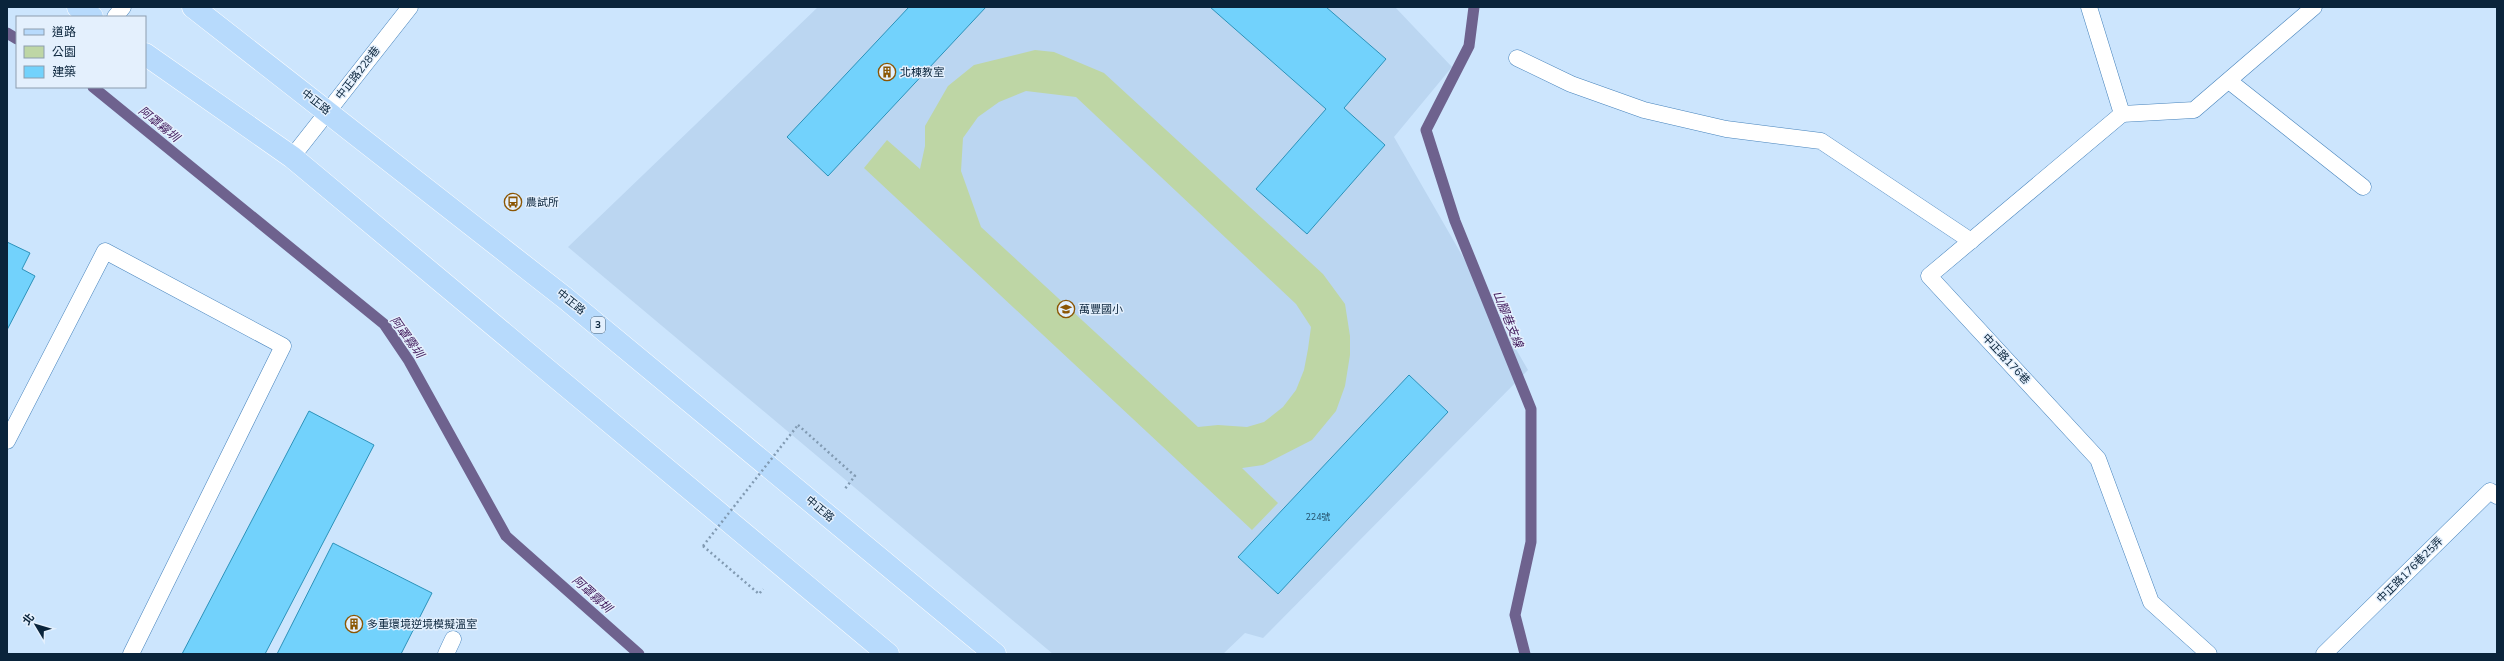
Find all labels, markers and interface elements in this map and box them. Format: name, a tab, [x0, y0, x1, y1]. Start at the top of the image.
legend	[16, 16, 146, 88]
text: 道路	[52, 24, 76, 40]
street label: 中正路228巷	[332, 43, 384, 103]
text: 公園	[52, 44, 76, 60]
building icon: 北棟教室	[877, 62, 897, 82]
text: 建築	[52, 64, 76, 80]
place label: 北棟教室	[900, 65, 944, 80]
street label: 中正路	[298, 86, 334, 118]
water label: 阿罩霧圳	[135, 103, 184, 147]
bus stop icon: 農試所	[503, 192, 523, 212]
place label: 農試所	[526, 195, 559, 210]
street label: 中正路	[553, 286, 589, 318]
water label: 山腳巷支線	[1489, 288, 1527, 352]
school or university icon: 萬豐國小	[1056, 299, 1076, 319]
place label: 萬豐國小	[1079, 302, 1123, 317]
water label: 阿罩霧圳	[386, 313, 429, 363]
road number: 3	[591, 317, 605, 333]
street label: 中正路176巷	[1979, 331, 2033, 387]
street label: 中正路	[803, 493, 837, 525]
house number: 224號	[1305, 511, 1331, 523]
street label: 中正路176巷25弄	[2374, 534, 2446, 606]
water label: 阿罩霧圳	[569, 572, 617, 617]
north arrow	[16, 605, 56, 645]
text: 北	[19, 610, 38, 628]
building icon: 多重環境逆境模擬溫室	[344, 614, 364, 634]
place label: 多重環境逆境模擬溫室	[367, 617, 477, 632]

